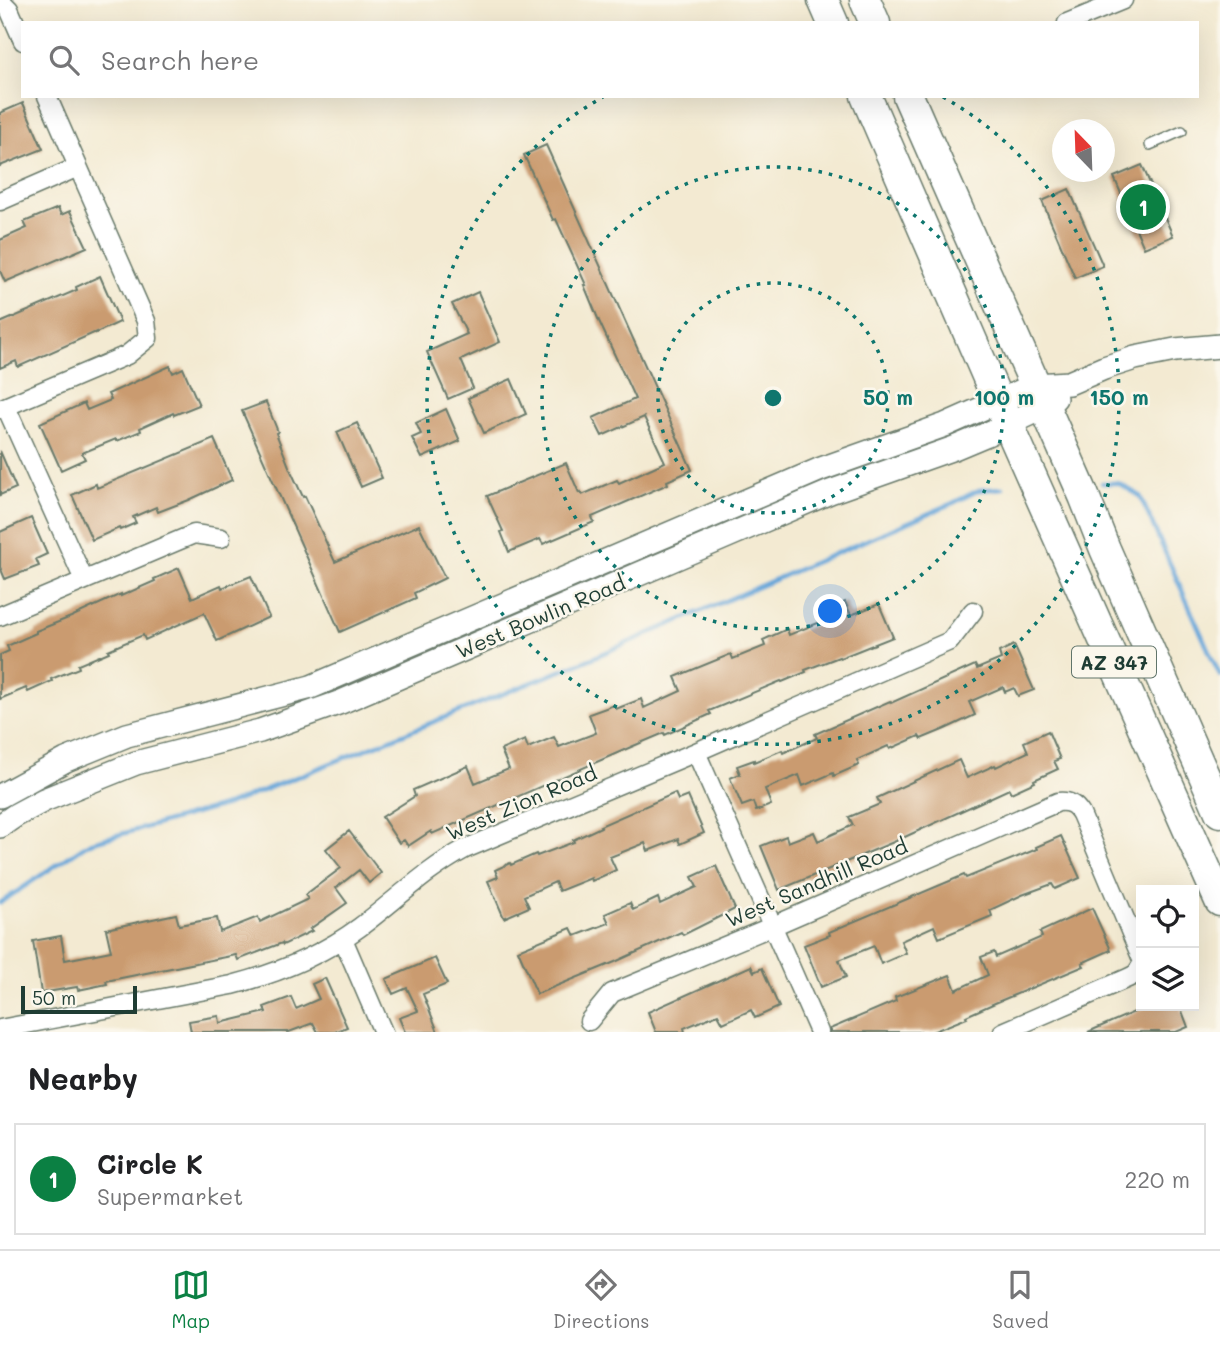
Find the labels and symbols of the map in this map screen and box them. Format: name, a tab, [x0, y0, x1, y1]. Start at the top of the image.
north arrow	[1052, 119, 1115, 182]
pin: 1	[1120, 181, 1166, 233]
text: 50 m	[863, 383, 913, 410]
text: 100 m	[974, 383, 1034, 410]
text: 150 m	[1089, 383, 1149, 410]
centre of rings	[761, 386, 785, 410]
street label: West Bowlin Road	[451, 568, 629, 664]
your location	[813, 594, 847, 628]
road number: AZ 347	[1072, 646, 1156, 678]
street label: West Zion Road	[441, 758, 601, 846]
street label: West Sandhill Road	[721, 831, 911, 933]
scale bar	[21, 983, 136, 1015]

